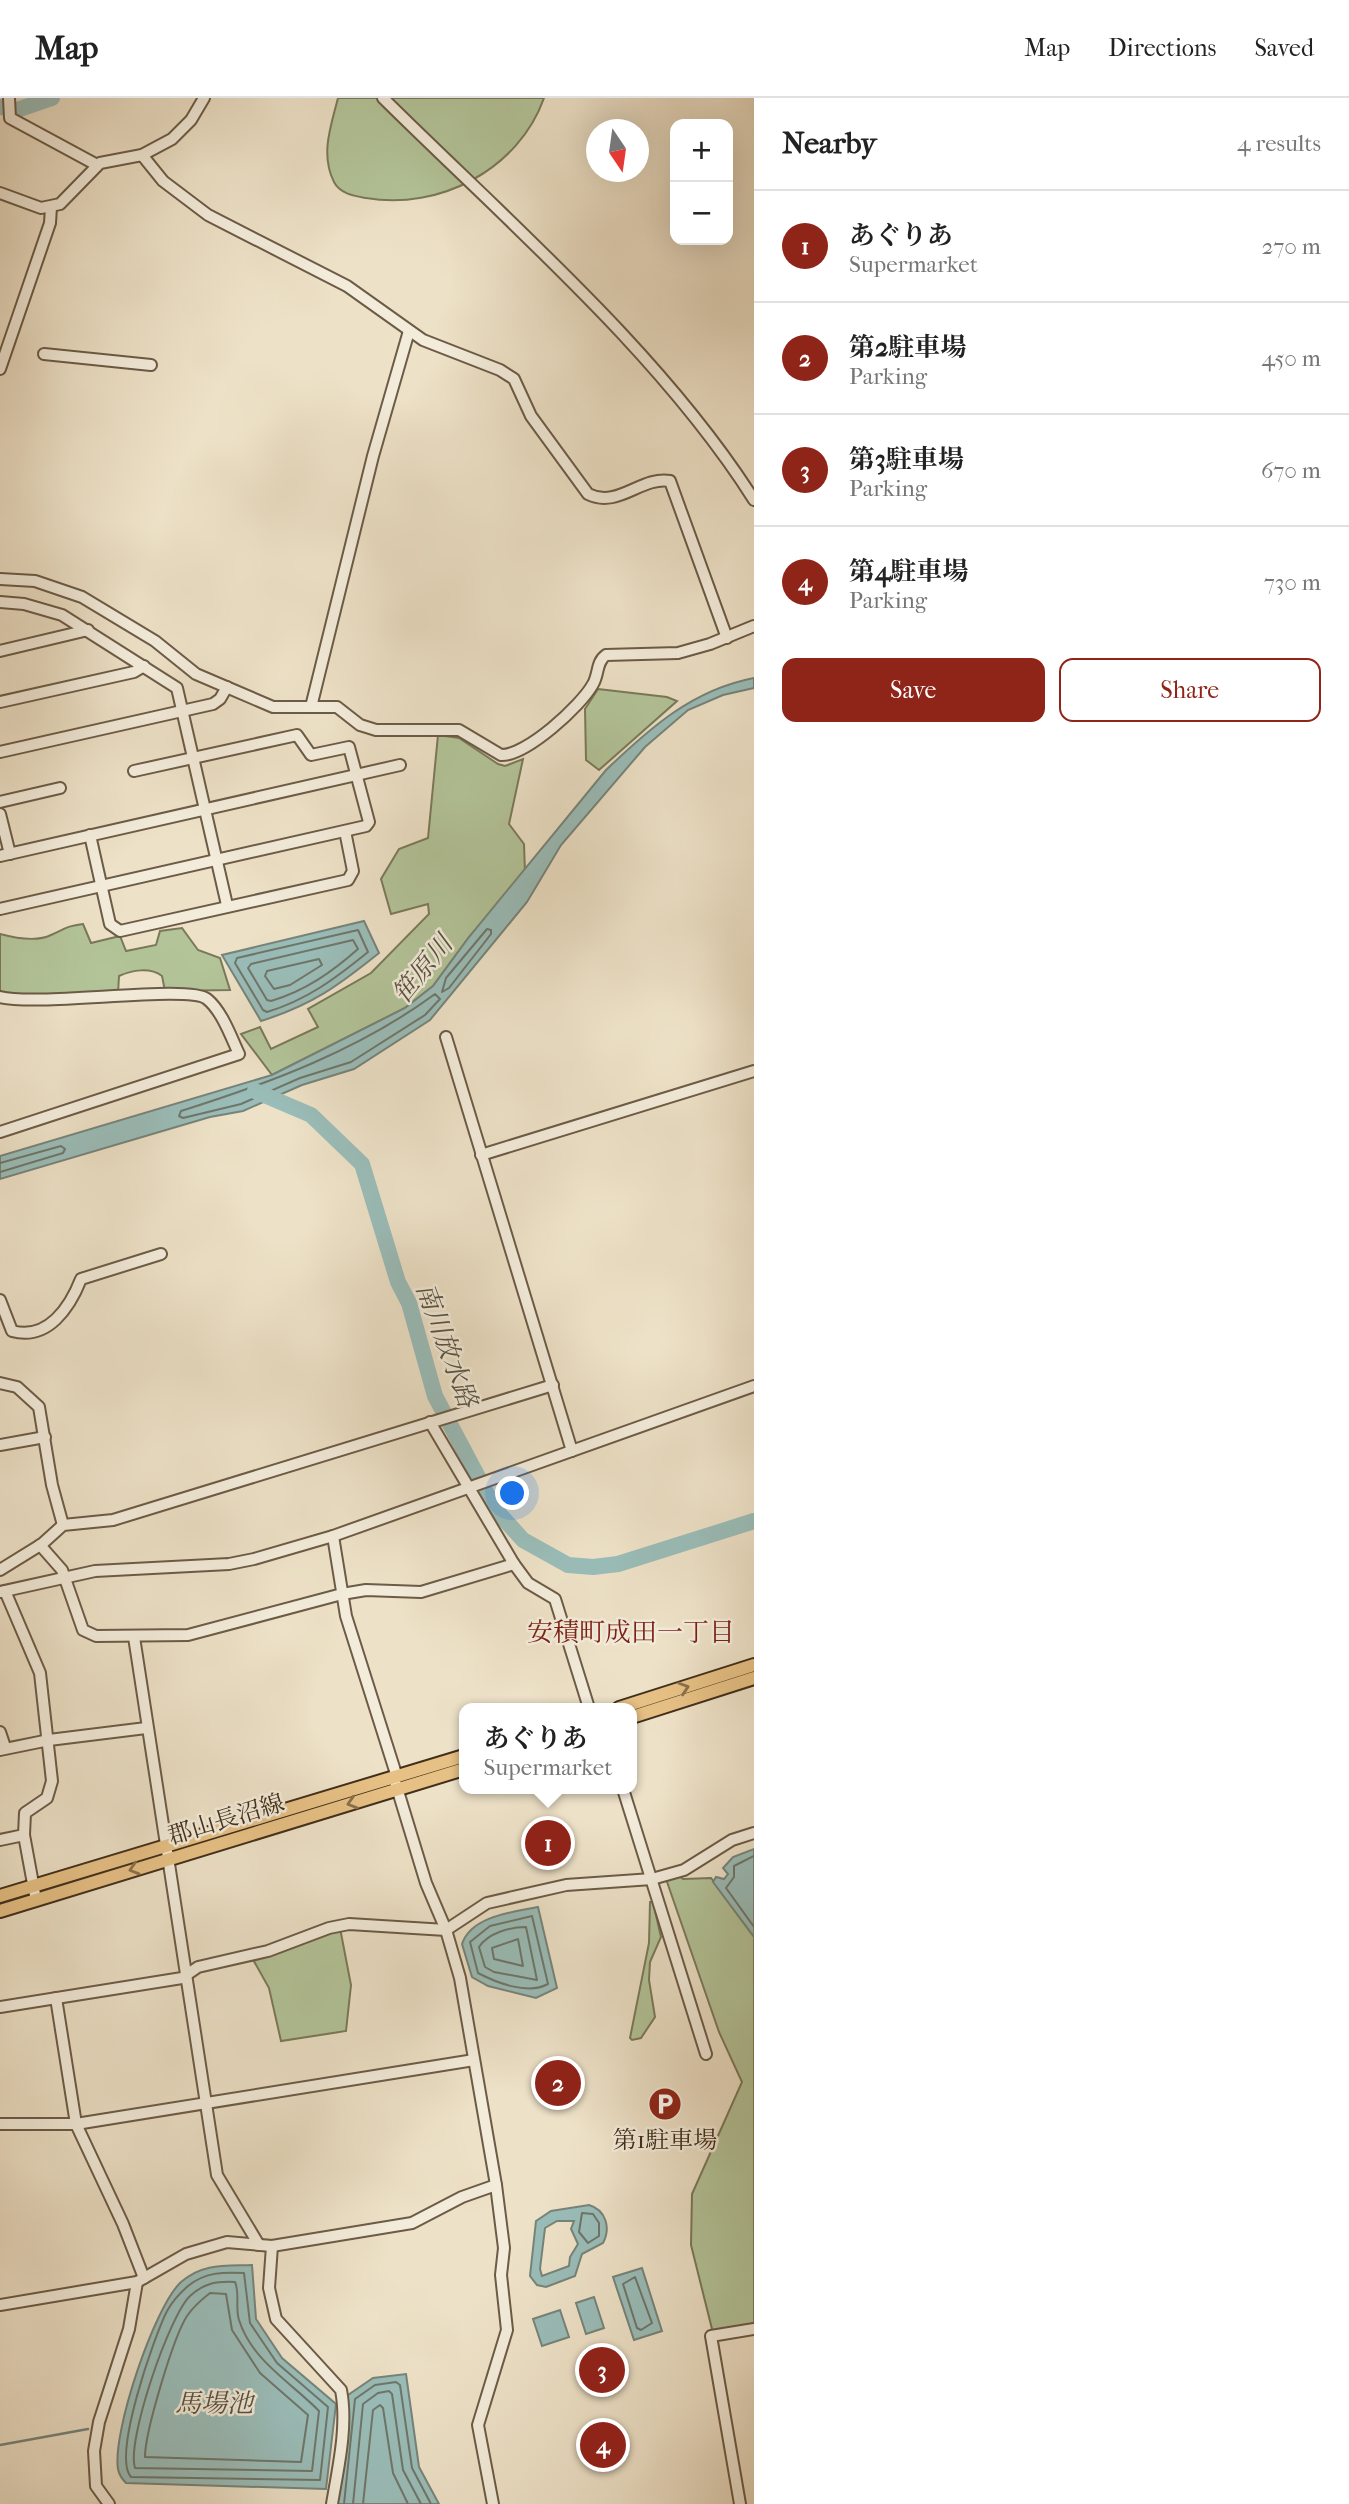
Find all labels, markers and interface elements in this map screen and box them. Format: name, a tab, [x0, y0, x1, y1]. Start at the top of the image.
text: Map	[35, 29, 98, 68]
text: Map	[1024, 34, 1070, 62]
text: Directions	[1108, 34, 1216, 62]
text: Saved	[1254, 34, 1314, 62]
north arrow	[586, 119, 649, 182]
map controls	[670, 119, 733, 245]
button: +	[670, 119, 733, 182]
text: Nearby	[782, 126, 877, 161]
text: 4 results	[1237, 130, 1321, 157]
button: −	[670, 182, 733, 245]
text: あぐりあ	[849, 220, 953, 251]
text: 1	[801, 233, 809, 260]
text: 270 m	[1261, 233, 1321, 260]
text: Supermarket	[849, 251, 978, 278]
text: 第2駐車場	[849, 332, 966, 363]
text: 2	[799, 345, 811, 372]
text: 450 m	[1261, 345, 1321, 372]
text: Parking	[849, 363, 927, 390]
text: 第3駐車場	[849, 444, 964, 475]
text: 3	[800, 457, 810, 484]
text: 670 m	[1261, 457, 1321, 484]
text: Parking	[849, 475, 927, 502]
text: 第4駐車場	[849, 556, 968, 587]
text: 4	[798, 569, 812, 596]
text: 730 m	[1264, 569, 1321, 596]
text: Parking	[849, 587, 927, 614]
button: Save	[782, 658, 1045, 722]
button: Share	[1059, 658, 1321, 722]
water label: 笹原川	[386, 927, 461, 1009]
water label: 南川放水路	[410, 1279, 484, 1413]
your location	[495, 1476, 529, 1510]
district label: 安積町成田一丁目	[527, 1617, 735, 1648]
one-way arrow	[678, 1681, 690, 1696]
popup	[459, 1703, 637, 1794]
text: あぐりあ	[484, 1723, 588, 1754]
text: Supermarket	[484, 1754, 612, 1781]
street label: 郡山長沼線	[165, 1788, 287, 1850]
one-way arrow	[346, 1795, 359, 1809]
pin: 1	[525, 1817, 571, 1869]
one-way arrow	[129, 1861, 141, 1876]
pin: 2	[535, 2057, 581, 2109]
parking icon: 第1駐車場	[646, 2085, 684, 2123]
place label: 第1駐車場	[613, 2126, 717, 2154]
pin: 3	[579, 2344, 625, 2396]
water label: 馬場池	[175, 2388, 256, 2419]
pin: 4	[580, 2419, 626, 2471]

